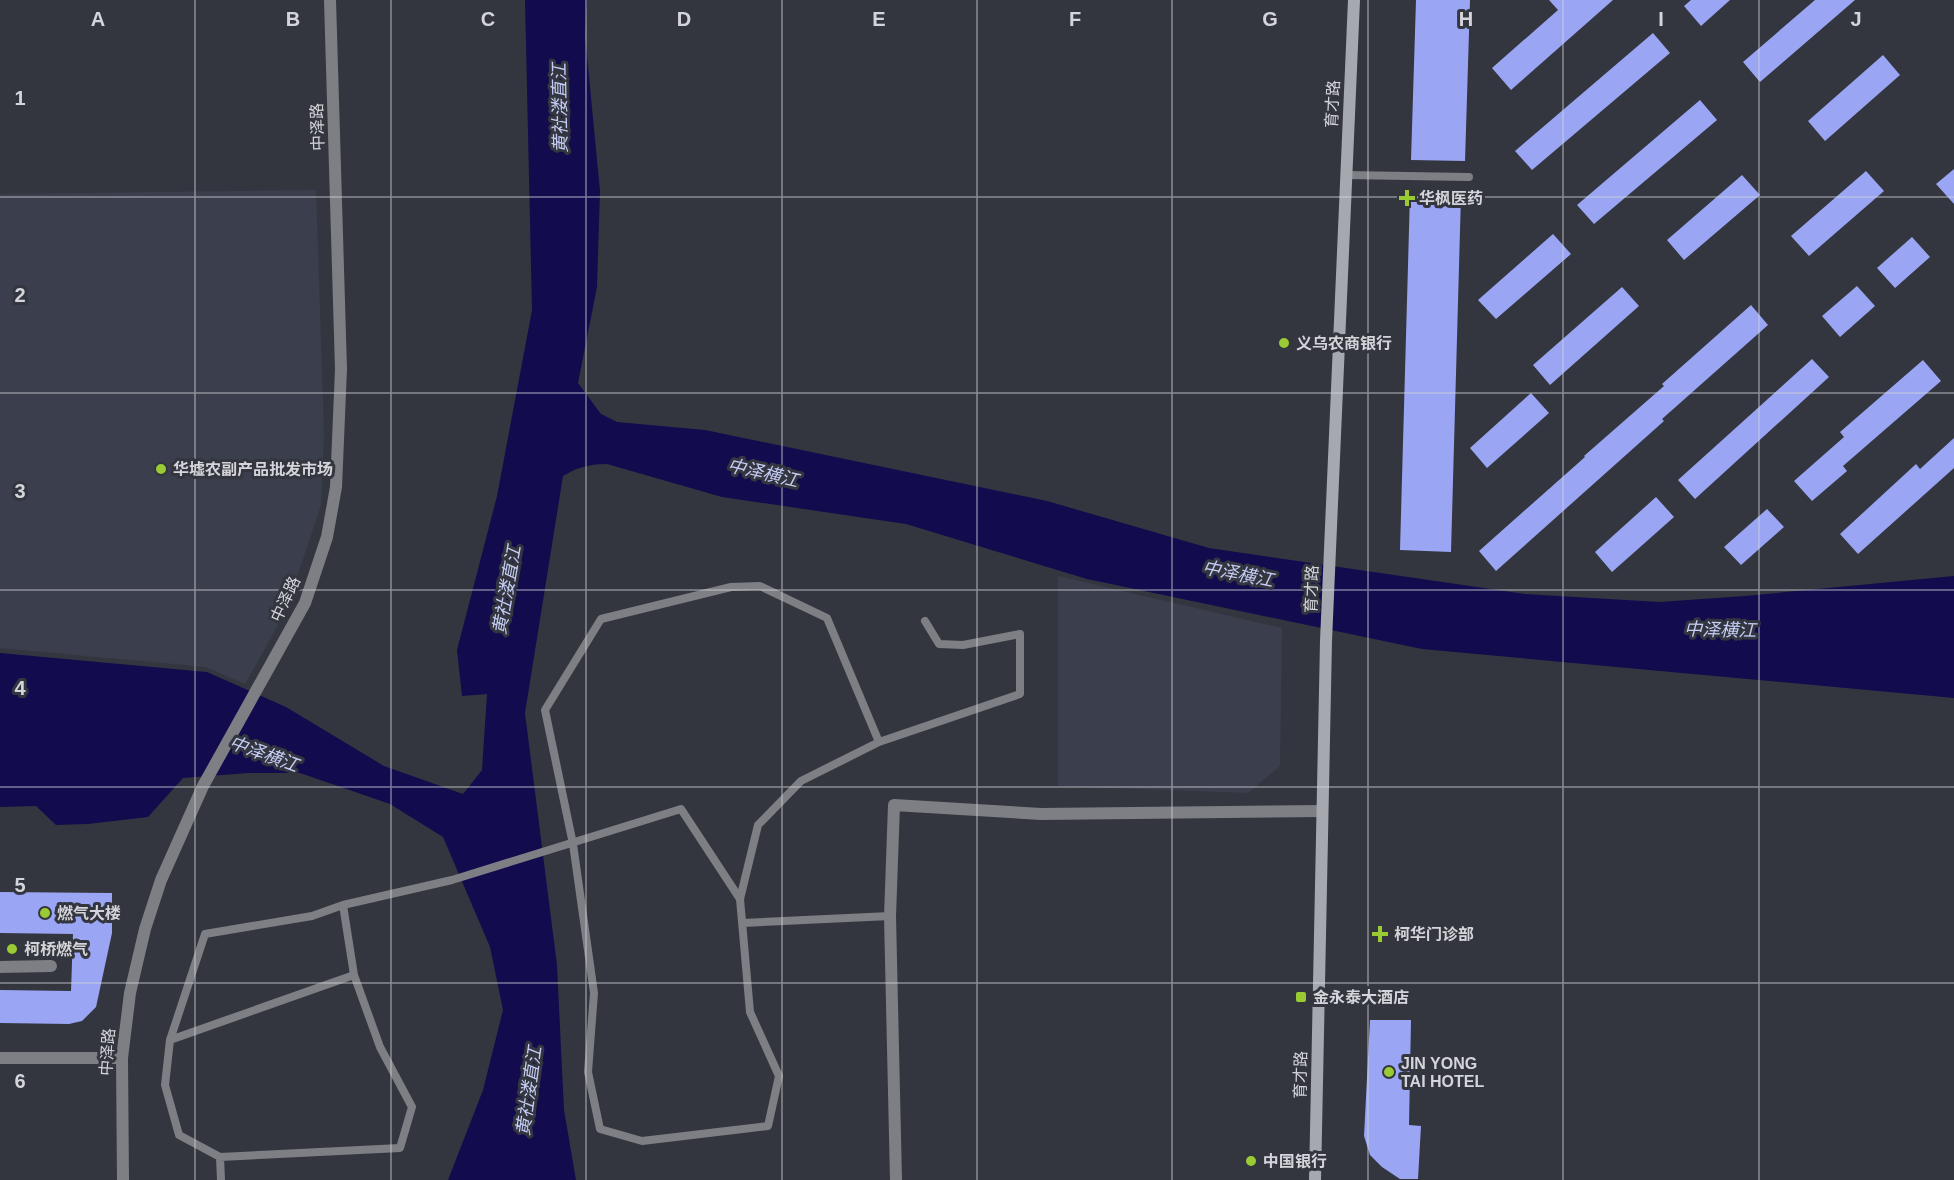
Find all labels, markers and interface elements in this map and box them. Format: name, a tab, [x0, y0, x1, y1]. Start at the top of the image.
text: A	[91, 8, 105, 30]
text: B	[286, 8, 300, 30]
text: C	[481, 8, 495, 30]
text: D	[677, 8, 691, 30]
text: E	[872, 8, 886, 30]
text: F	[1069, 8, 1081, 30]
text: G	[1262, 8, 1278, 30]
text: H	[1459, 8, 1473, 30]
text: I	[1658, 8, 1664, 30]
text: J	[1850, 8, 1862, 30]
water label: 黄社溇直江	[549, 61, 571, 153]
street label: 育才路	[1323, 80, 1342, 128]
text: 1	[14, 87, 26, 109]
street label: 中泽路	[308, 103, 327, 151]
place label: 华枫医药	[1419, 189, 1483, 207]
marker: 华枫医药	[1400, 191, 1414, 205]
text: 2	[14, 284, 26, 306]
place label: 义乌农商银行	[1296, 335, 1392, 352]
marker: 义乌农商银行	[1277, 336, 1291, 350]
water label: 中泽横江	[726, 455, 802, 491]
place label: 华墟农副产品批发市场	[173, 460, 333, 478]
marker: 华墟农副产品批发市场	[154, 462, 168, 476]
text: 3	[14, 480, 26, 502]
water label: 黄社溇直江	[489, 542, 525, 636]
water label: 中泽横江	[1201, 557, 1277, 591]
street label: 育才路	[1302, 565, 1321, 613]
street label: 中泽路	[268, 574, 303, 625]
water label: 中泽横江	[1684, 619, 1758, 641]
text: 4	[14, 677, 26, 699]
water label: 中泽横江	[227, 732, 303, 776]
text: 5	[14, 874, 26, 896]
place label: 燃气大楼	[57, 904, 121, 922]
marker: 燃气大楼	[38, 906, 52, 920]
marker: 柯华门诊部	[1371, 925, 1389, 943]
place label: 柯华门诊部	[1394, 925, 1474, 943]
place label: 柯桥燃气	[24, 940, 88, 958]
marker: 柯桥燃气	[5, 942, 19, 956]
place label: 金永泰大酒店	[1313, 989, 1409, 1006]
marker: 金永泰大酒店	[1294, 990, 1308, 1004]
street label: 中泽路	[97, 1027, 118, 1077]
water label: 黄社溇直江	[513, 1043, 545, 1137]
street label: 育才路	[1292, 1051, 1309, 1099]
place label: JIN YONG TAI HOTEL	[1401, 1055, 1484, 1090]
marker: JIN YONG TAI HOTEL	[1382, 1065, 1396, 1079]
text: 6	[14, 1070, 26, 1092]
place label: 中国银行	[1263, 1153, 1327, 1170]
marker: 中国银行	[1244, 1154, 1258, 1168]

